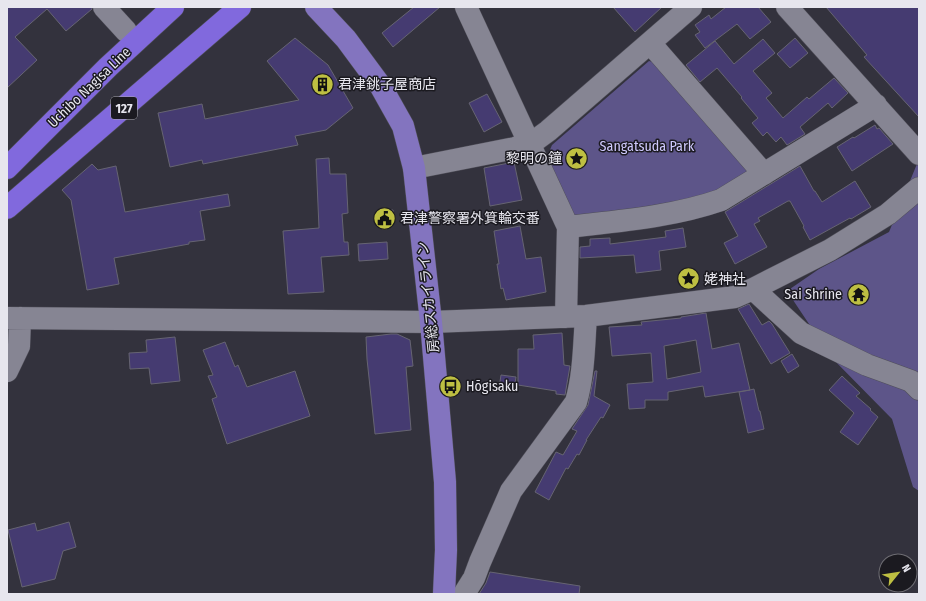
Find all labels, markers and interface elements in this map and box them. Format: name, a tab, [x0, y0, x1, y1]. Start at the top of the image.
street label: Uchibo Nagisa Line	[44, 43, 134, 131]
building icon: 君津銚子屋商店	[309, 71, 335, 97]
place label: 君津銚子屋商店	[338, 76, 436, 93]
road number: 127	[111, 97, 137, 119]
park label: Sangatsuda Park	[600, 138, 695, 155]
place icon: 黎明の鐘	[564, 145, 590, 171]
place label: 黎明の鐘	[506, 150, 562, 167]
public building icon: 君津警察署外箕輪交番	[371, 205, 397, 231]
place label: 君津警察署外箕輪交番	[400, 210, 540, 227]
street label: 房総スカイライン	[414, 240, 443, 354]
place icon: 姥神社	[675, 266, 701, 292]
place label: 姥神社	[704, 271, 746, 288]
temple icon: Sai Shrine	[845, 281, 871, 307]
place label: Sai Shrine	[784, 286, 842, 303]
bus stop icon: Hōgisaku	[438, 373, 464, 399]
place label: Hōgisaku	[466, 378, 518, 395]
north arrow	[878, 553, 918, 593]
text: N	[899, 562, 914, 574]

